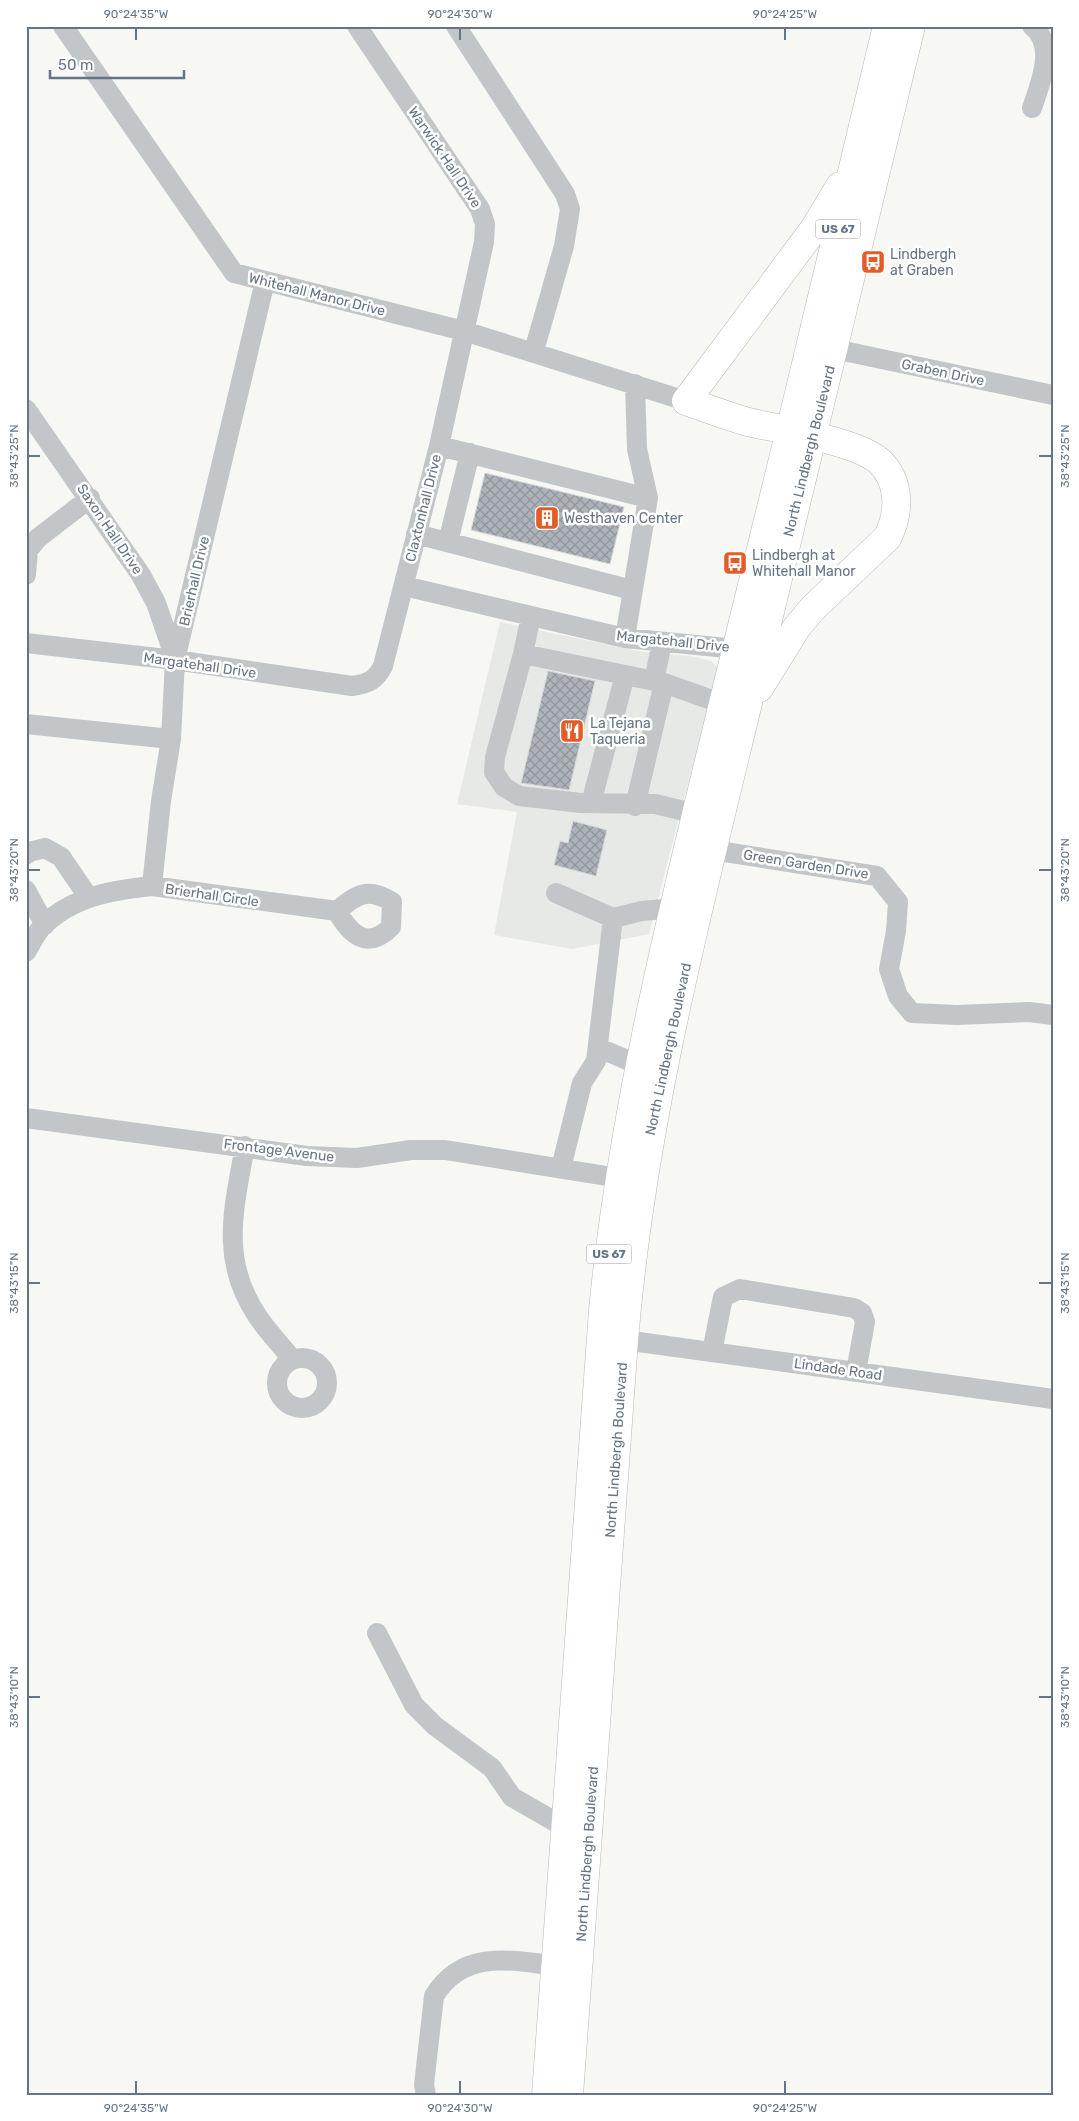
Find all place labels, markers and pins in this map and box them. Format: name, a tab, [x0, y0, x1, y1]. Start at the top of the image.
place label: Lindbergh at Graben	[890, 246, 956, 279]
bus stop icon: Lindbergh at Graben	[860, 249, 886, 275]
building icon: Westhaven Center	[534, 505, 560, 531]
place label: Westhaven Center	[564, 510, 684, 527]
place label: Lindbergh at Whitehall Manor	[752, 547, 856, 580]
bus stop icon: Lindbergh at Whitehall Manor	[722, 550, 748, 576]
place label: La Tejana Taqueria	[590, 715, 651, 748]
restaurant icon: La Tejana Taqueria	[559, 718, 585, 744]

